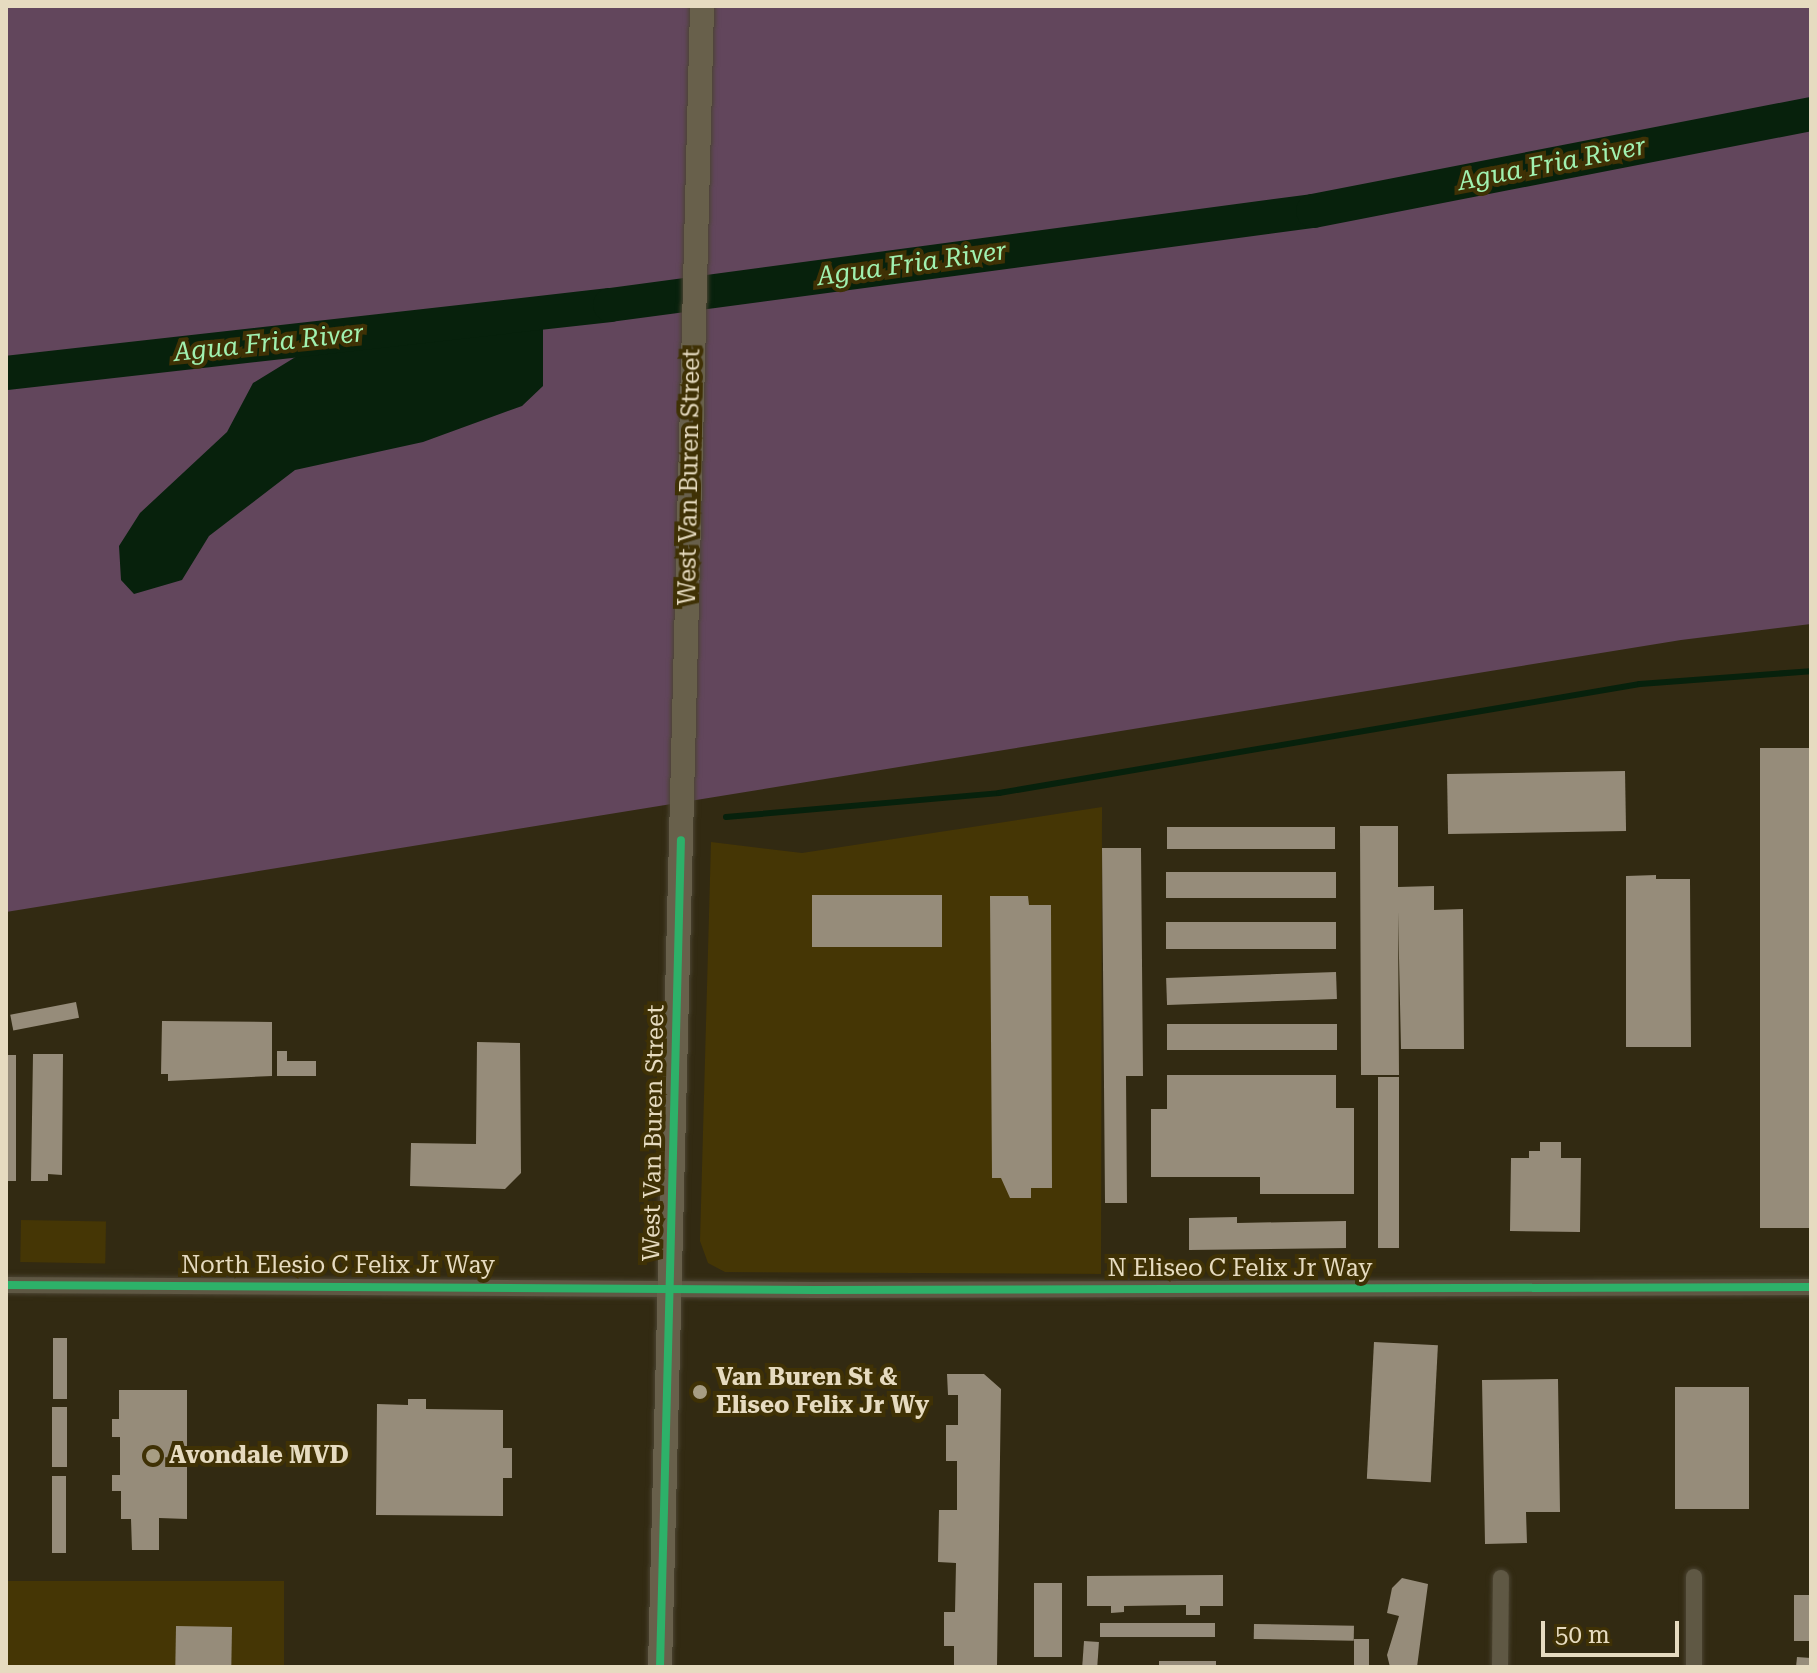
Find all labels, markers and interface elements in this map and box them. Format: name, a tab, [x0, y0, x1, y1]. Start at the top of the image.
water label: Agua Fria River	[1455, 130, 1649, 198]
water label: Agua Fria River	[815, 235, 1009, 293]
water label: Agua Fria River	[172, 317, 366, 369]
street label: West Van Buren Street	[673, 348, 707, 606]
street label: West Van Buren Street	[637, 1004, 671, 1262]
street label: North Elesio C Felix Jr Way	[181, 1252, 495, 1280]
street label: N Eliseo C Felix Jr Way	[1108, 1255, 1372, 1283]
place label: Van Buren St & Eliseo Felix Jr Wy	[716, 1364, 929, 1420]
marker: Van Buren St & Eliseo Felix Jr Wy	[691, 1383, 709, 1401]
place label: Avondale MVD	[169, 1442, 349, 1470]
marker: Avondale MVD	[144, 1447, 162, 1465]
scale bar	[1545, 1605, 1683, 1655]
text: 50 m	[1555, 1621, 1610, 1649]

